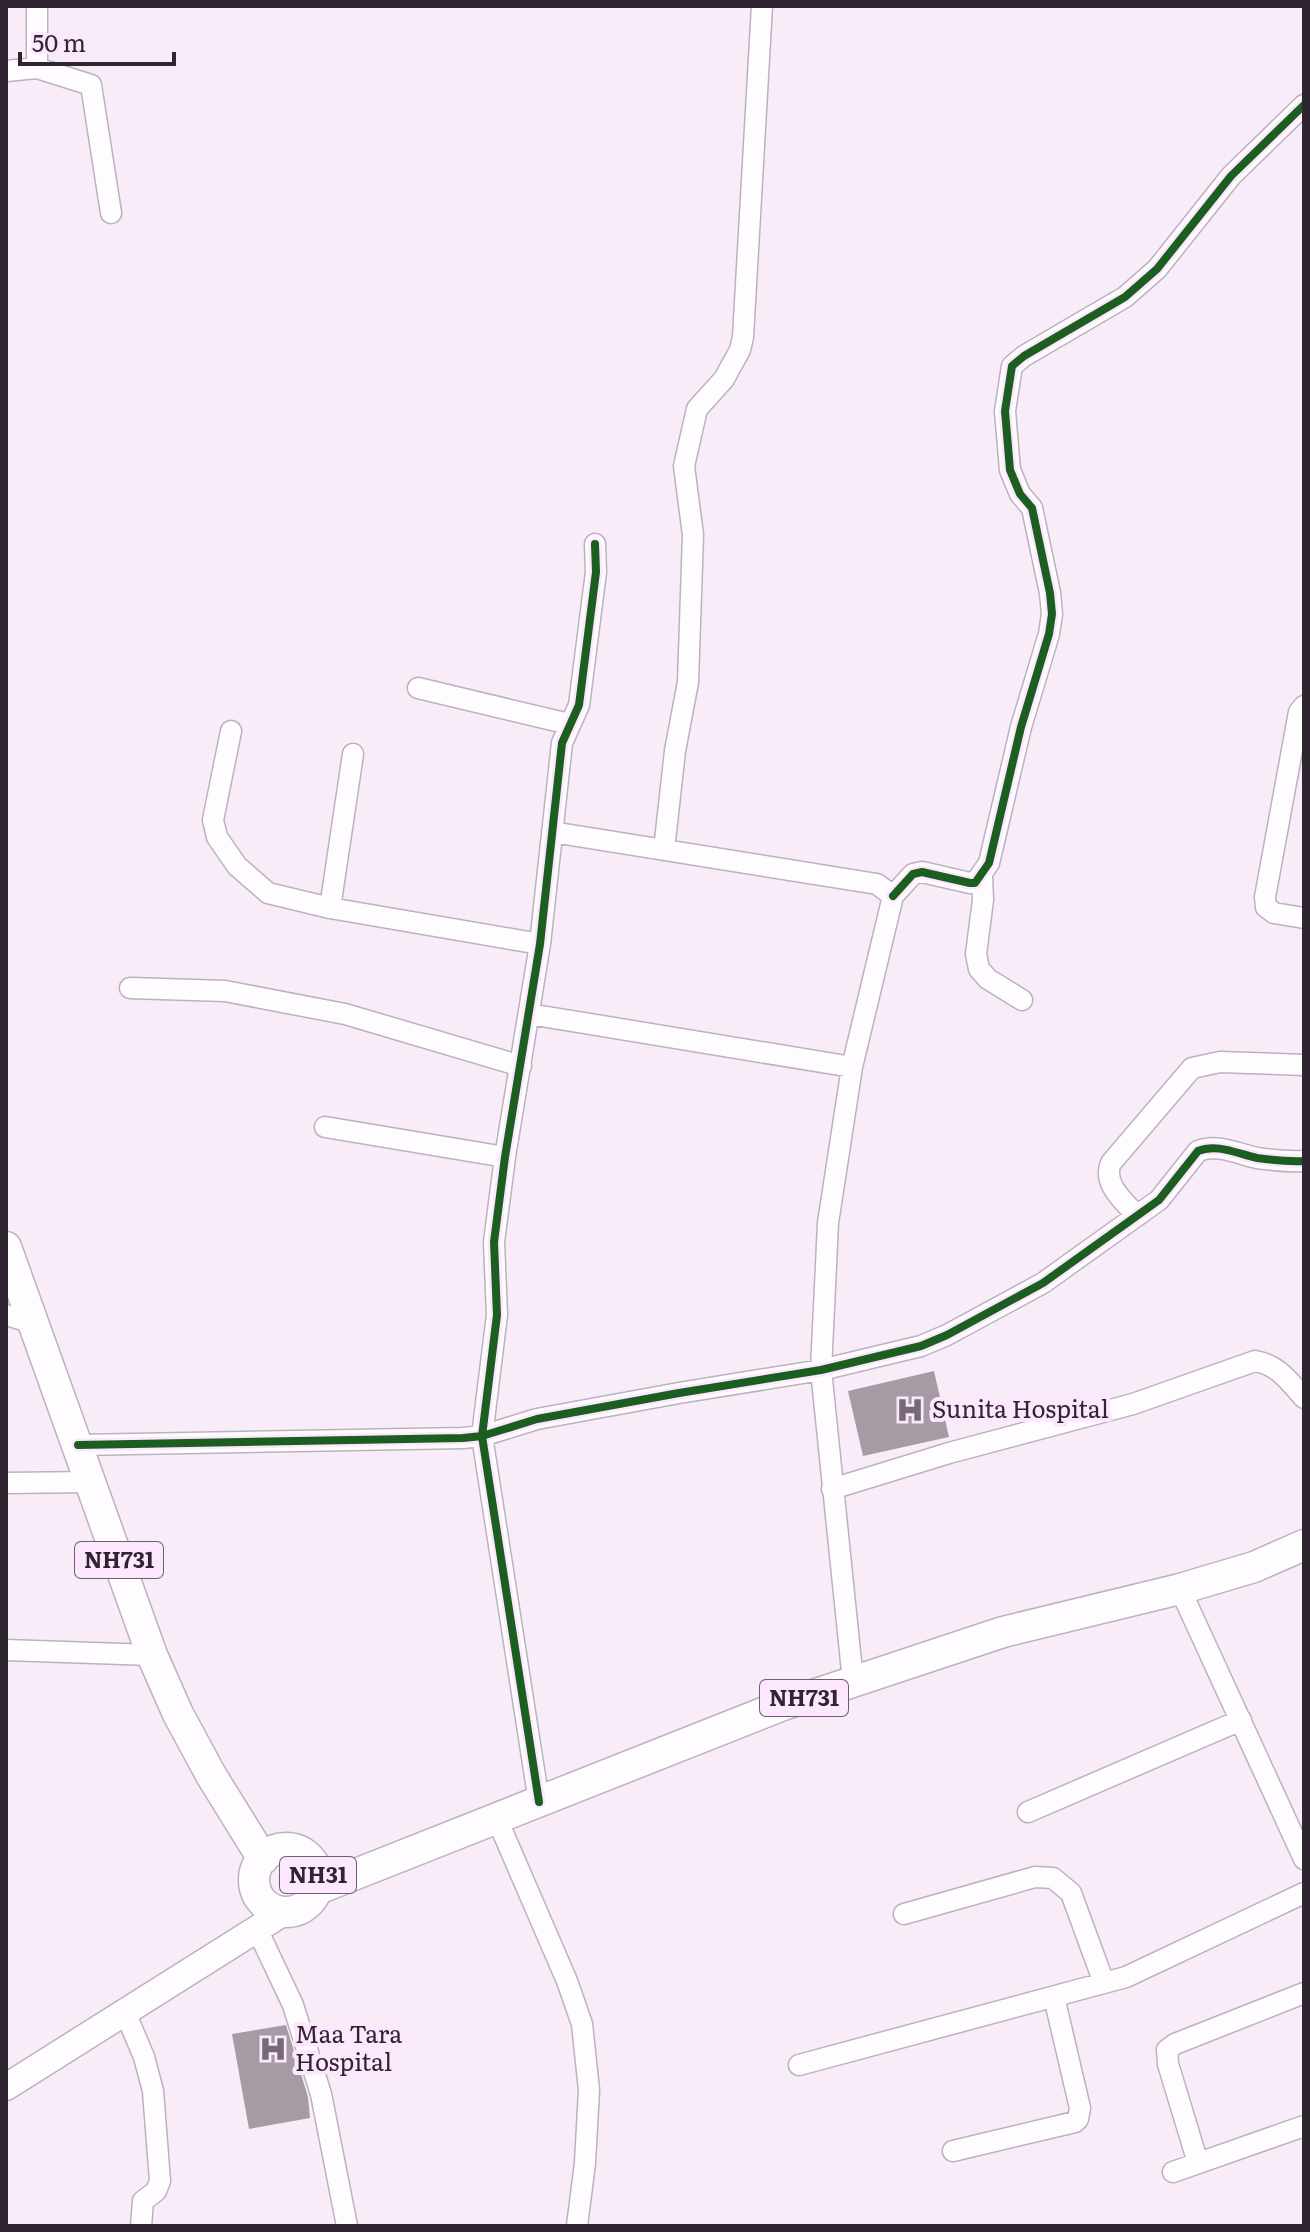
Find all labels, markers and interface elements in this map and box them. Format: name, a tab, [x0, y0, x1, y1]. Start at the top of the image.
scale bar	[20, 16, 174, 66]
text: 50 m	[32, 24, 86, 59]
place label: Sunita Hospital	[932, 1390, 1109, 1425]
hospital icon: Sunita Hospital	[895, 1395, 925, 1425]
road number: NH731	[75, 1542, 163, 1578]
road number: NH731	[760, 1680, 848, 1716]
road number: NH31	[280, 1857, 356, 1893]
place label: Maa Tara Hospital	[295, 2015, 402, 2078]
hospital icon: Maa Tara Hospital	[258, 2034, 288, 2064]

